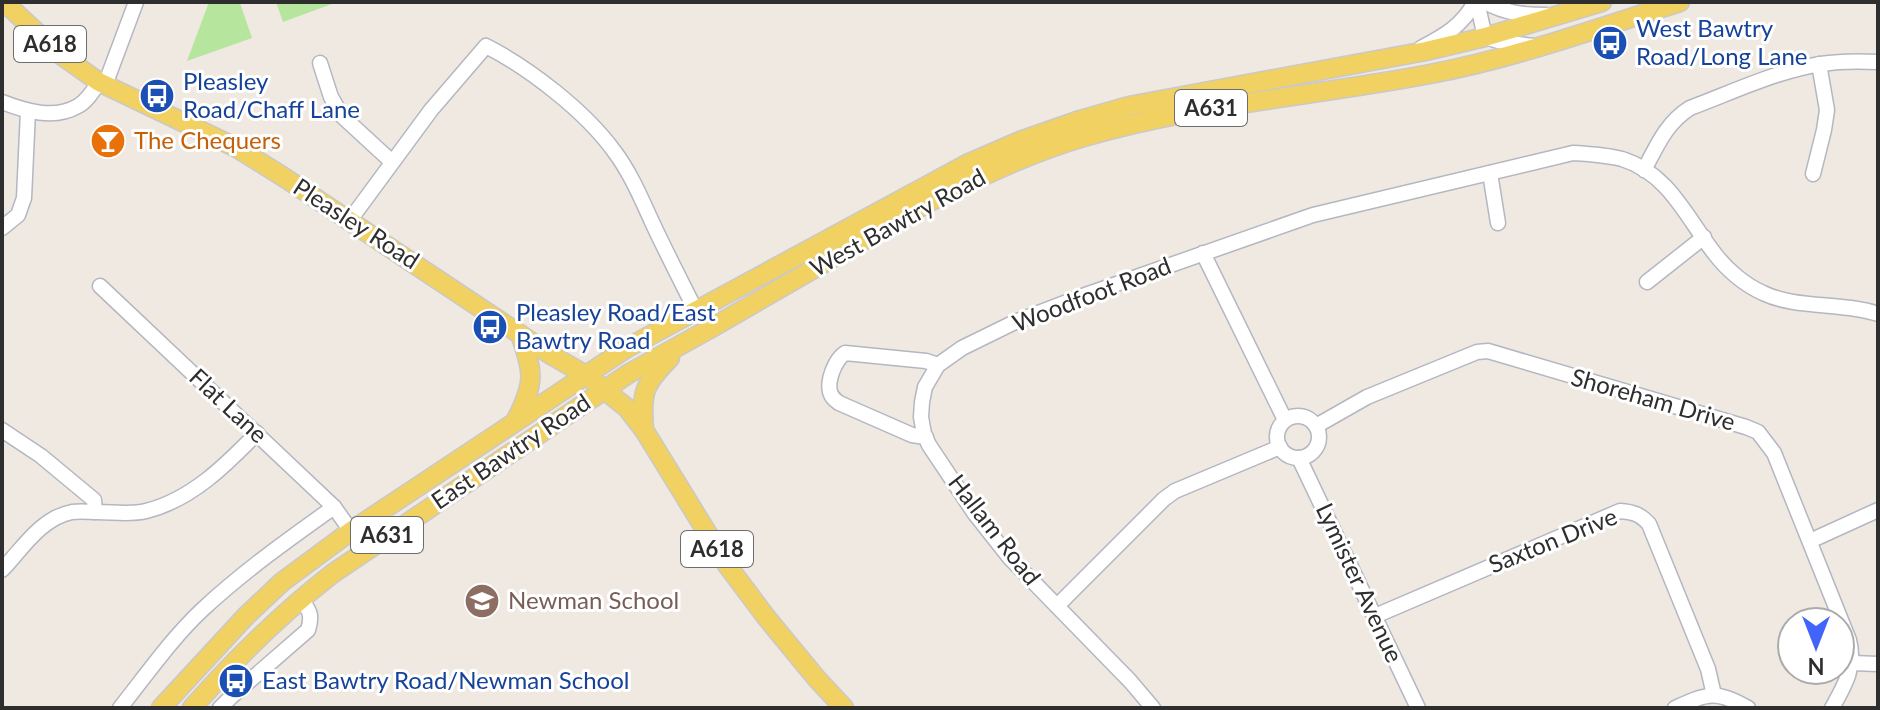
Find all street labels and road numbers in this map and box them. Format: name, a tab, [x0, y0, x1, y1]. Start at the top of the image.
road number: A618	[14, 26, 86, 62]
road number: A631	[1175, 90, 1247, 126]
street label: West Bawtry Road	[805, 162, 990, 282]
street label: Pleasley Road	[288, 171, 425, 274]
street label: Woodfoot Road	[1008, 250, 1175, 337]
street label: Shoreham Drive	[1568, 361, 1739, 436]
street label: Flat Lane	[184, 362, 274, 448]
street label: East Bawtry Road	[425, 387, 595, 515]
street label: Hallam Road	[943, 468, 1047, 590]
street label: Lymister Avenue	[1311, 498, 1410, 667]
street label: Saxton Drive	[1484, 501, 1621, 578]
road number: A631	[351, 517, 423, 553]
road number: A618	[681, 531, 753, 567]

